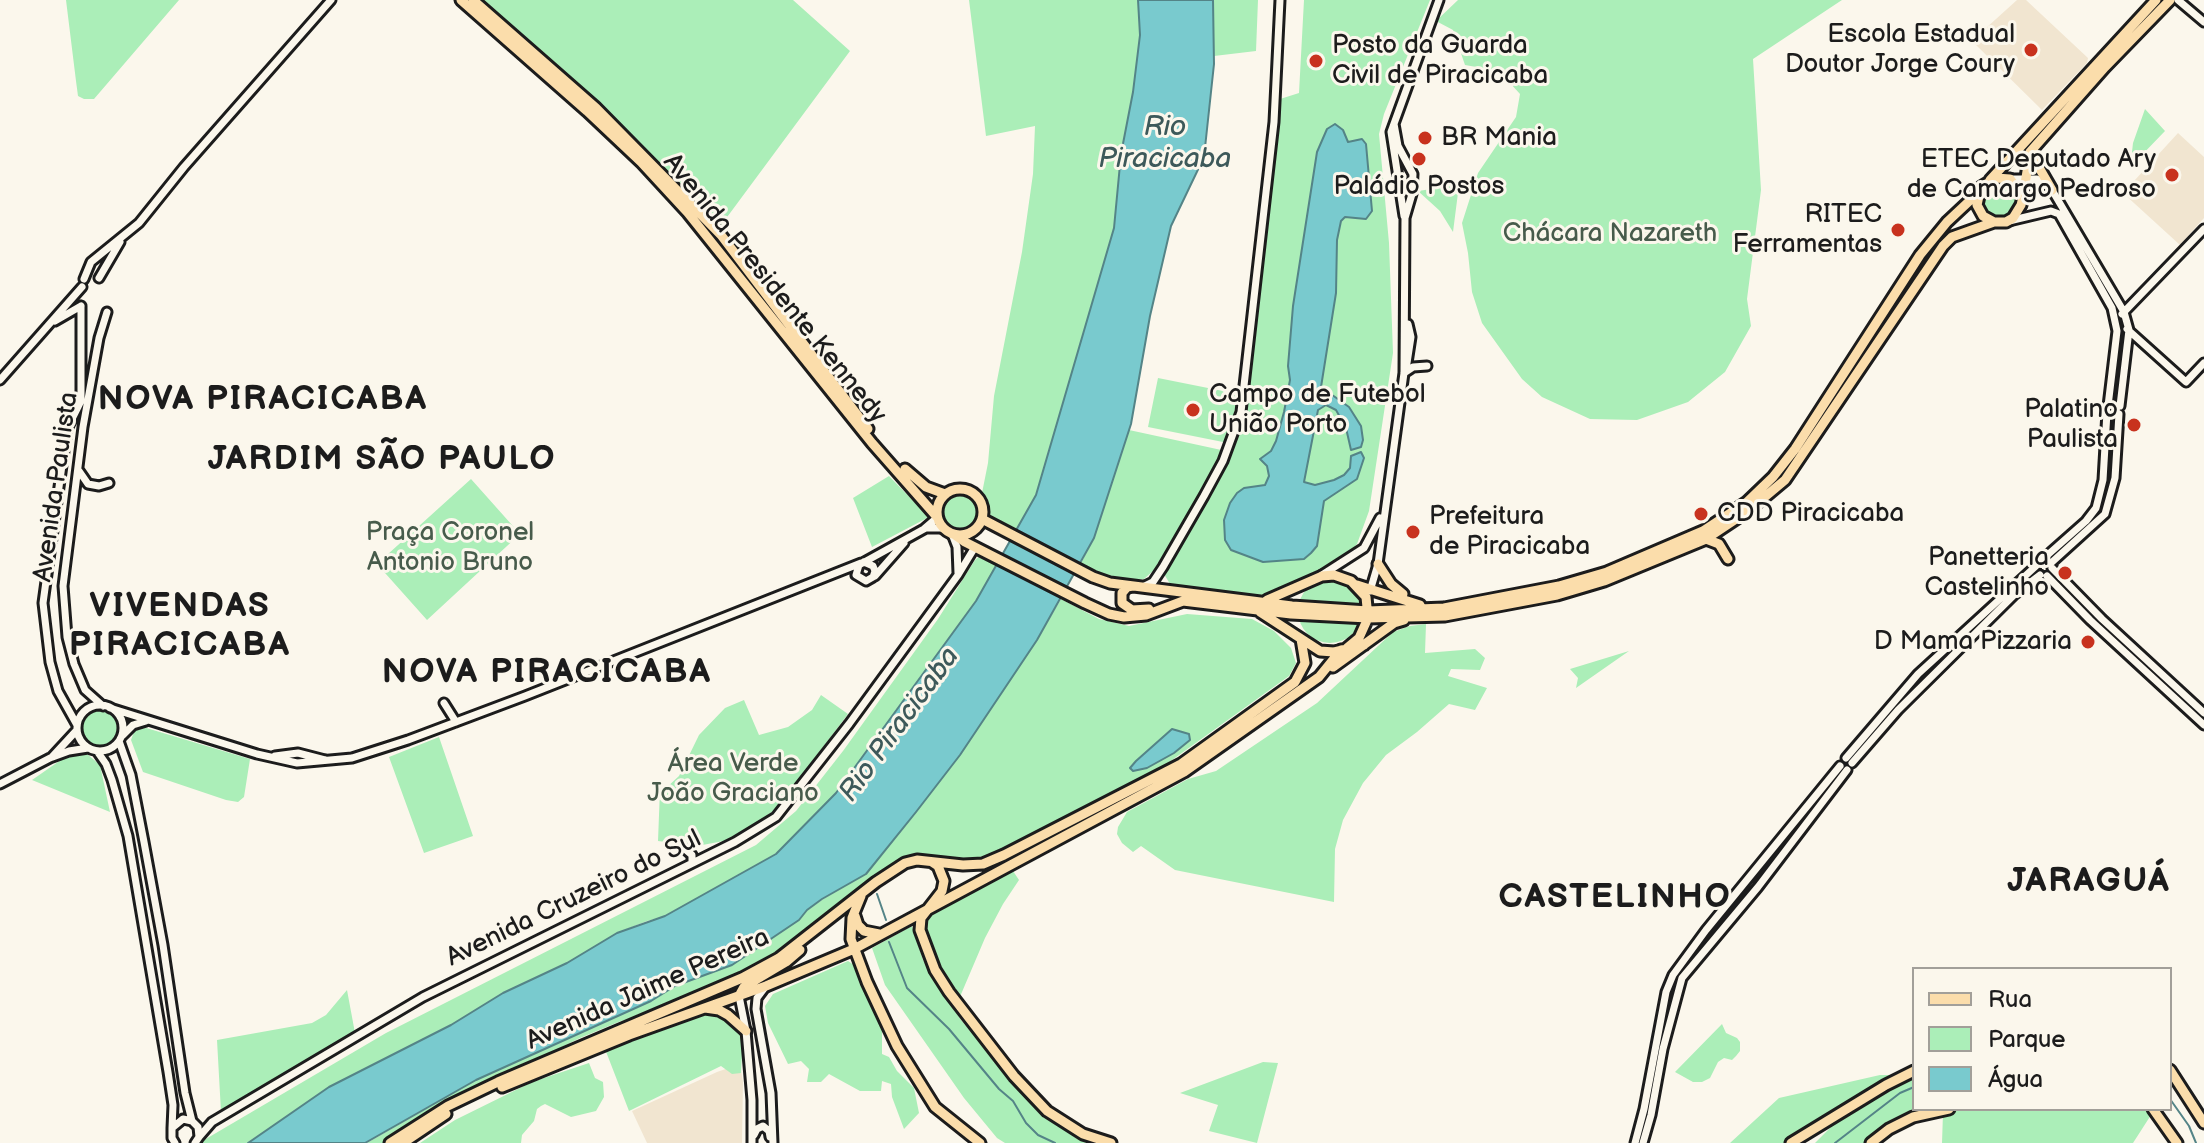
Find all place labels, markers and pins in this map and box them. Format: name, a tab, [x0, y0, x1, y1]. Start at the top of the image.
place label: Escola Estadual Doutor Jorge Coury	[1785, 19, 2015, 80]
place label: Posto da Guarda Civil de Piracicaba	[1332, 30, 1548, 92]
marker: Escola Estadual Doutor Jorge Coury	[2022, 41, 2040, 59]
marker: Posto da Guarda Civil de Piracicaba	[1307, 52, 1325, 70]
place label: BR Mania	[1441, 122, 1557, 154]
marker: BR Mania	[1416, 129, 1434, 147]
place label: ETEC Deputado Ary de Camargo Pedroso	[1907, 144, 2156, 206]
marker: Paládio Postos	[1410, 150, 1428, 168]
marker: ETEC Deputado Ary de Camargo Pedroso	[2163, 166, 2181, 184]
place label: Paládio Postos	[1334, 171, 1504, 203]
place label: RITEC Ferramentas	[1733, 199, 1882, 260]
marker: RITEC Ferramentas	[1889, 221, 1907, 239]
place label: Campo de Futebol União Porto	[1209, 379, 1425, 440]
place label: Palatino Paulista	[2024, 394, 2118, 456]
marker: Campo de Futebol União Porto	[1184, 401, 1202, 419]
marker: Palatino Paulista	[2125, 416, 2143, 434]
place label: CDD Piracicaba	[1717, 498, 1904, 530]
place label: Prefeitura de Piracicaba	[1429, 501, 1590, 562]
marker: CDD Piracicaba	[1692, 505, 1710, 523]
marker: Prefeitura de Piracicaba	[1404, 523, 1422, 541]
place label: Panetteria Castelinho	[1925, 542, 2049, 604]
marker: Panetteria Castelinho	[2056, 564, 2074, 582]
place label: D Mama Pizzaria	[1874, 626, 2072, 658]
marker: D Mama Pizzaria	[2079, 633, 2097, 651]

